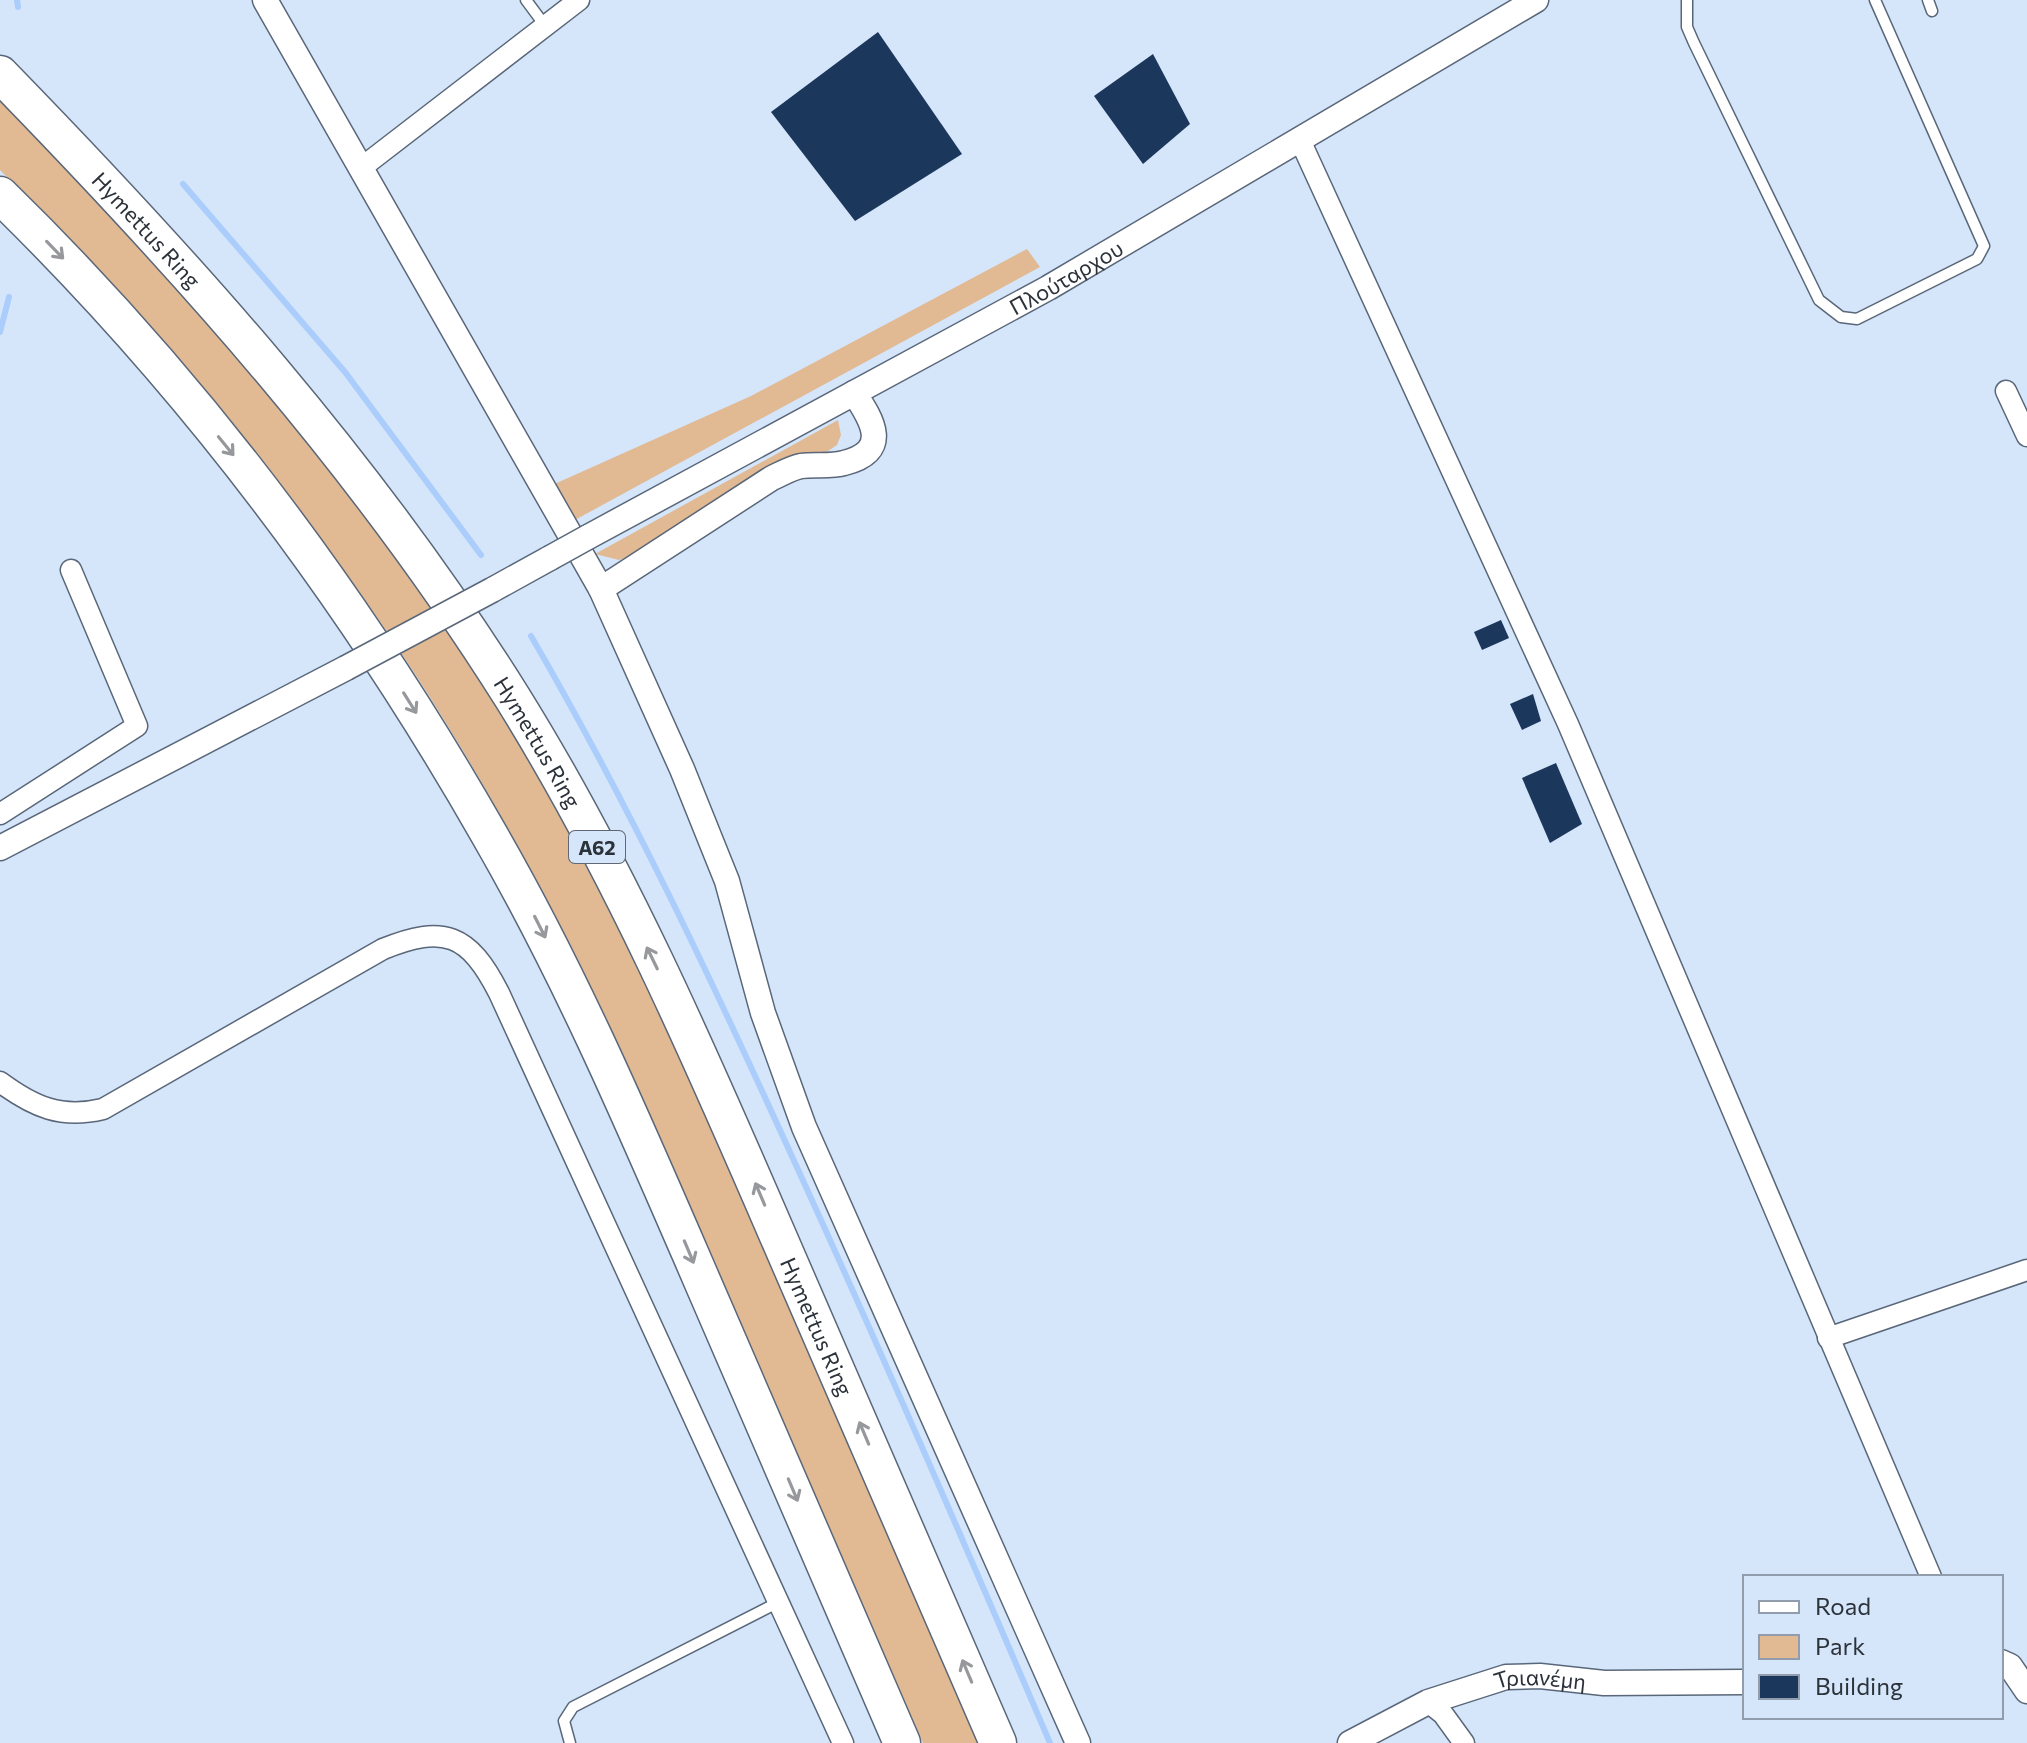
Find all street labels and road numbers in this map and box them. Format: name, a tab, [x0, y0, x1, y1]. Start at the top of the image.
street label: Hymettus Ring	[87, 166, 207, 293]
street label: Πλούταρχου	[1004, 234, 1127, 320]
street label: Hymettus Ring	[489, 671, 587, 812]
road number: Α62	[569, 831, 625, 863]
street label: Hymettus Ring	[775, 1253, 859, 1400]
street label: Τριανέμη	[1490, 1662, 1588, 1694]

